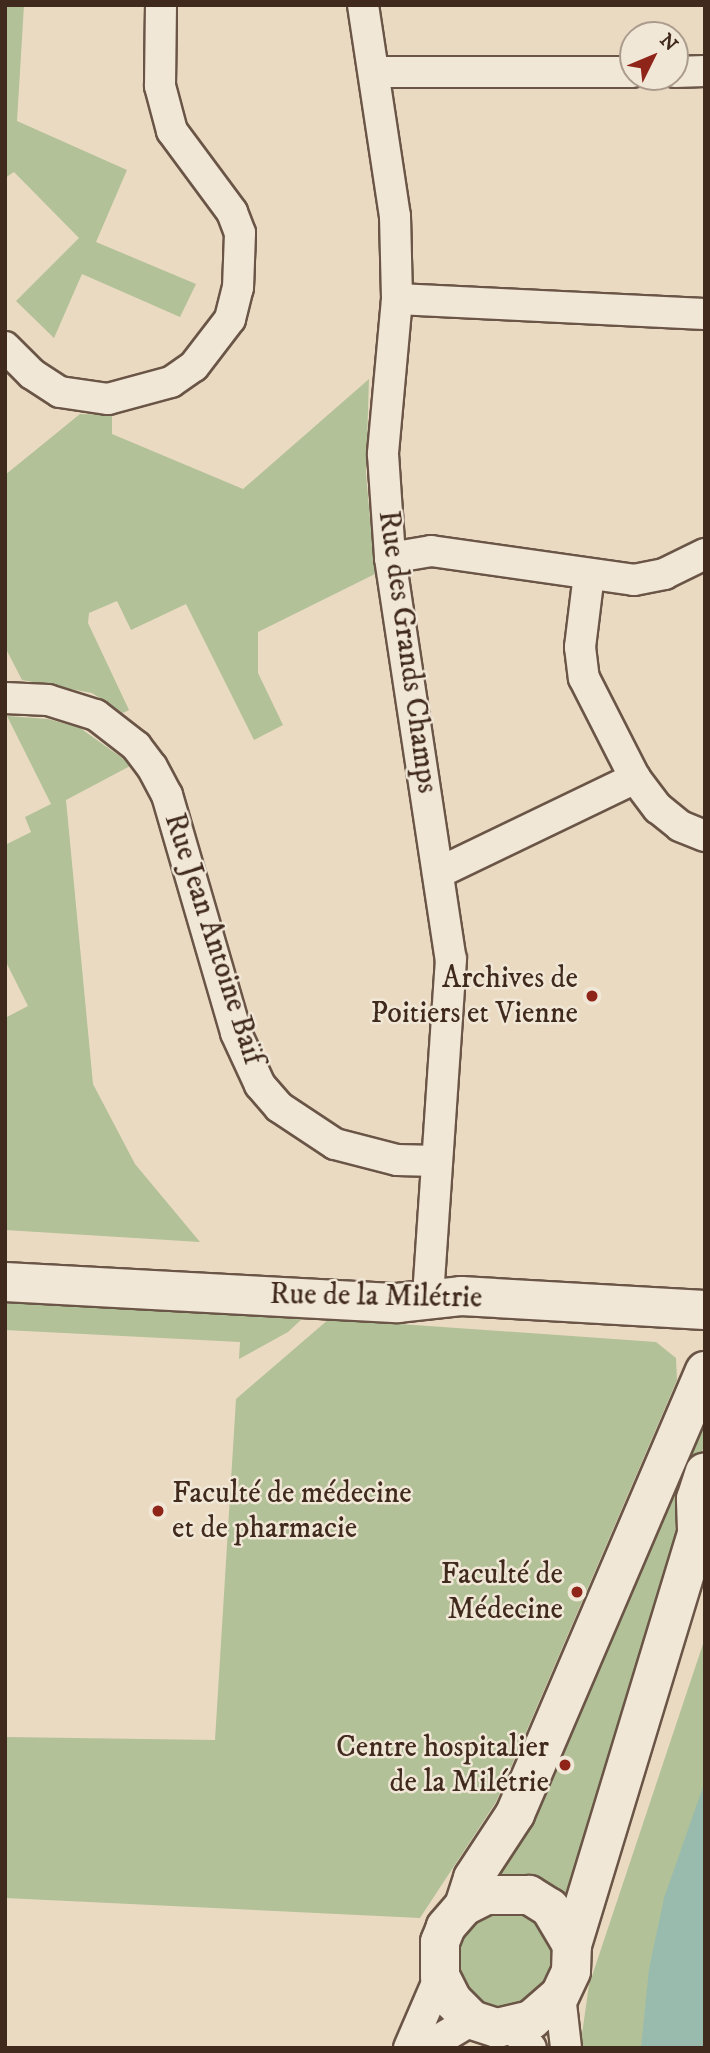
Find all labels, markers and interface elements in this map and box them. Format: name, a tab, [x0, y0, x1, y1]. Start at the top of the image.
north arrow	[619, 21, 689, 91]
text: N	[655, 29, 682, 56]
street label: Rue des Grands Champs	[369, 508, 445, 796]
street label: Rue Jean Antoine Baïf	[155, 809, 271, 1069]
place label: Archives de Poitiers et Vienne	[371, 961, 578, 1032]
marker: Archives de Poitiers et Vienne	[584, 988, 600, 1004]
street label: Rue de la Milétrie	[269, 1277, 483, 1317]
place label: Faculté de médecine et de pharmacie	[172, 1476, 412, 1546]
marker: Faculté de médecine et de pharmacie	[150, 1503, 166, 1519]
place label: Faculté de Médecine	[441, 1557, 563, 1628]
marker: Faculté de Médecine	[569, 1584, 585, 1600]
place label: Centre hospitalier de la Milétrie	[336, 1730, 549, 1800]
marker: Centre hospitalier de la Milétrie	[555, 1755, 575, 1775]

